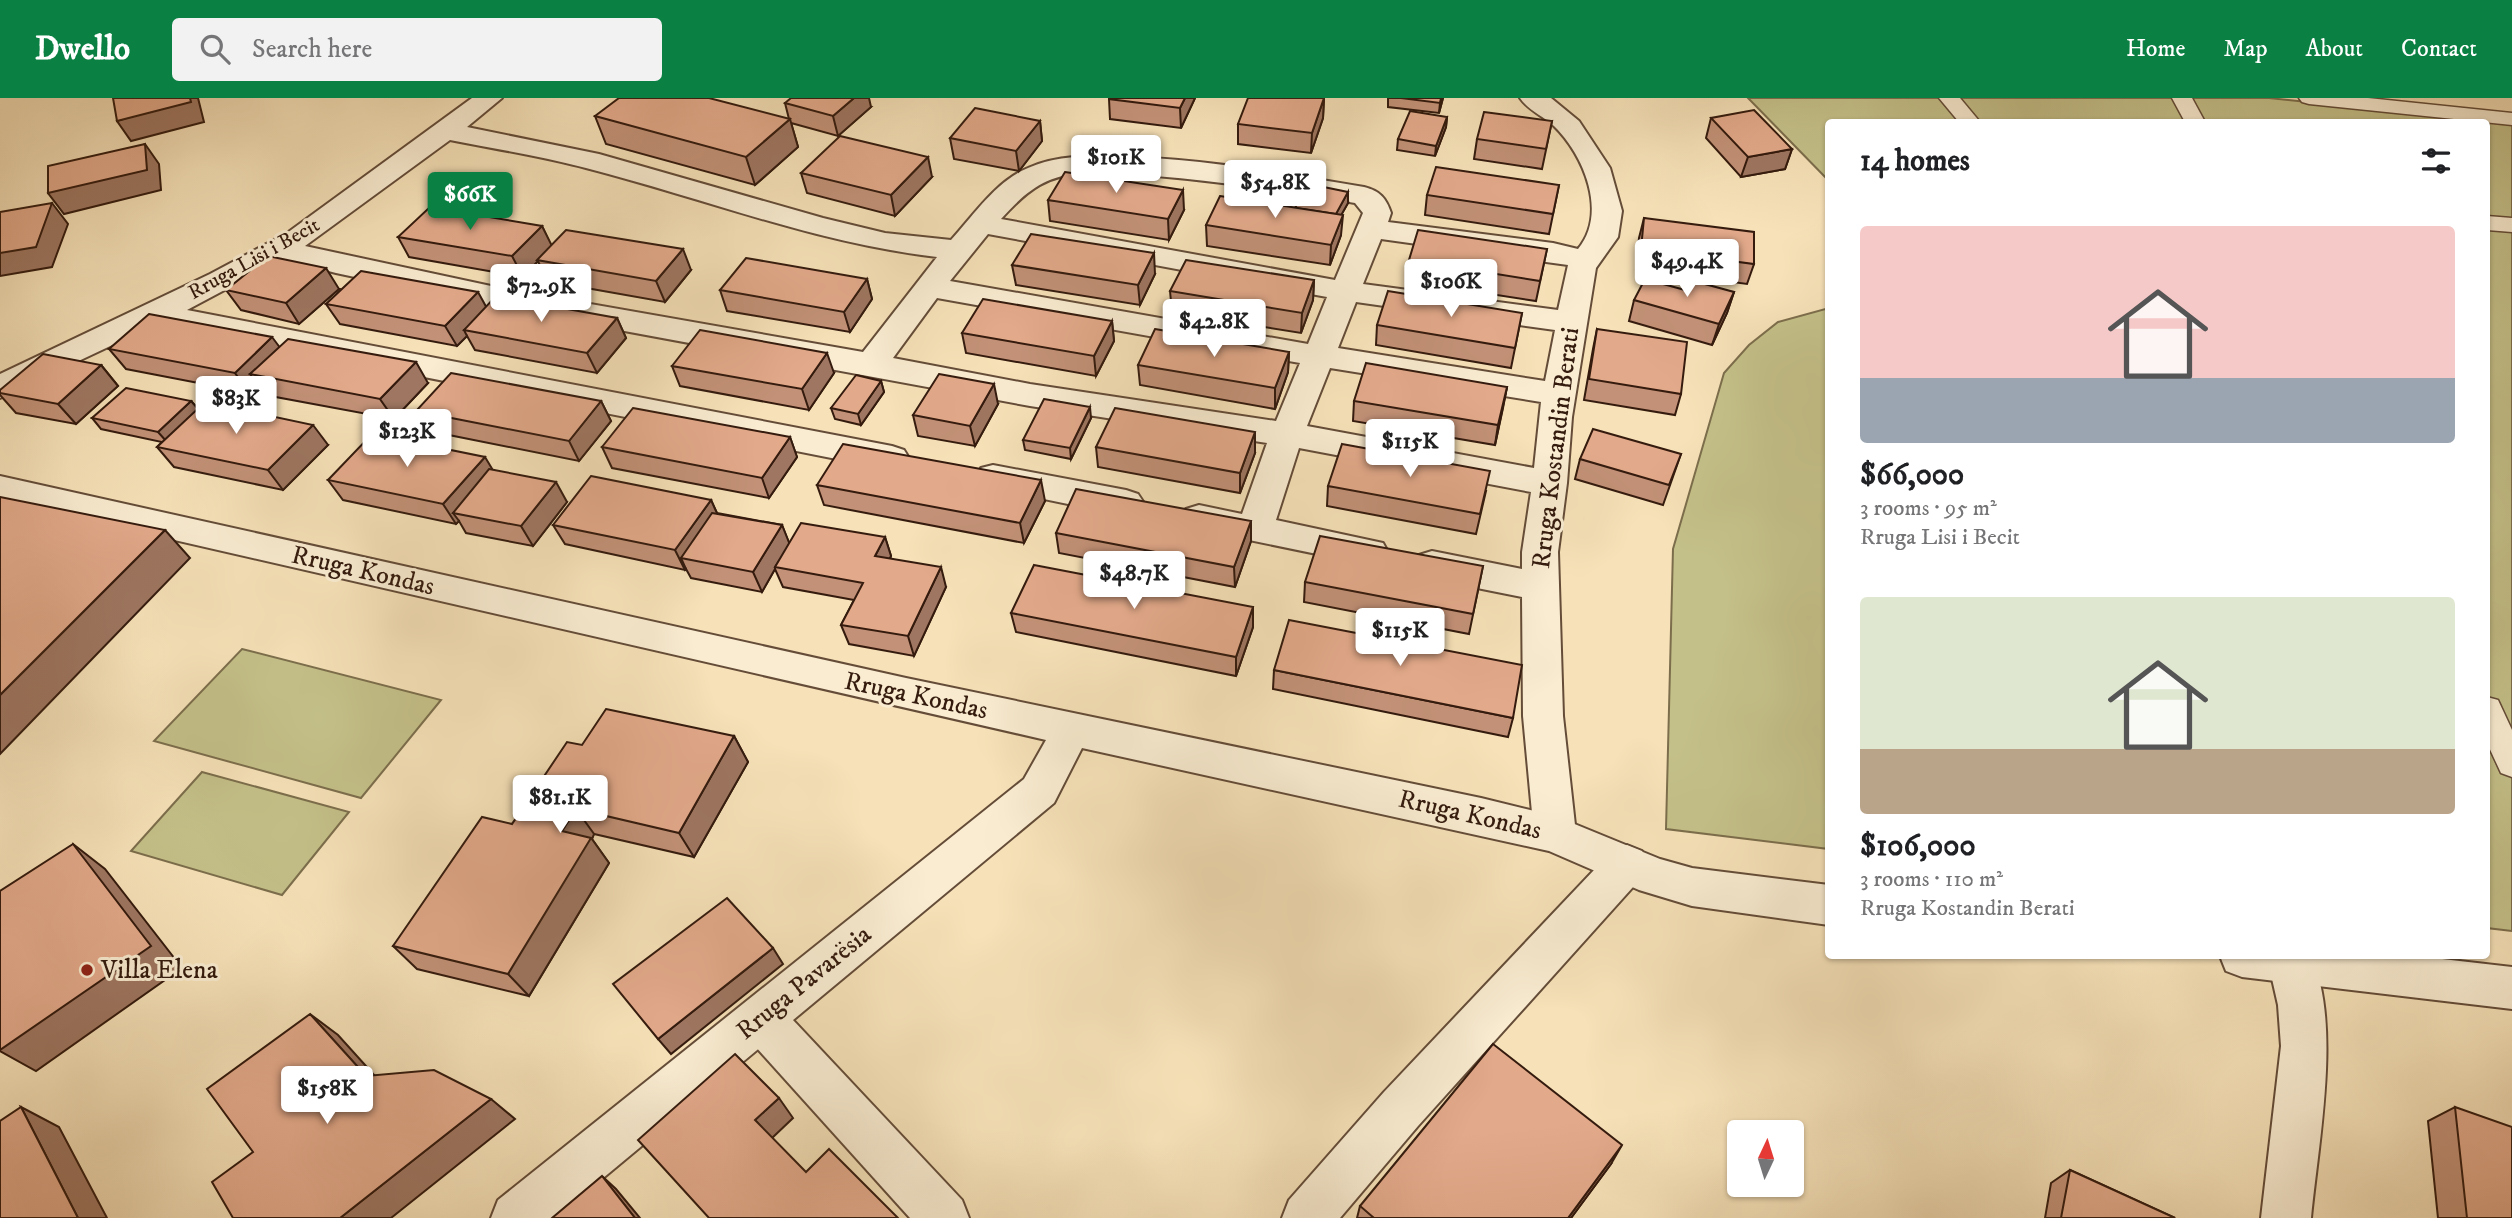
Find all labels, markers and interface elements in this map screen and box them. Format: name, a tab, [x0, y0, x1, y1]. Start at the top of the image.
search box	[172, 18, 662, 81]
text: Dwello	[35, 29, 130, 70]
icon: search	[196, 30, 234, 68]
text: Search here	[252, 33, 372, 66]
text: Home	[2126, 34, 2185, 64]
text: Map	[2223, 34, 2268, 64]
text: About	[2306, 34, 2363, 64]
text: Contact	[2401, 34, 2477, 64]
pin: $101K	[1067, 136, 1165, 195]
icon: filters	[2417, 142, 2455, 180]
text: $101K	[1087, 143, 1145, 172]
text: 14 homes	[1860, 143, 1970, 180]
pin: $54.8K	[1218, 160, 1332, 220]
text: $54.8K	[1240, 168, 1310, 197]
pin: $66K	[429, 172, 511, 232]
text: $66K	[444, 180, 496, 209]
street label: Rruga Lisi i Becit	[184, 212, 324, 306]
pin: $49.4K	[1630, 240, 1744, 299]
text: $49.4K	[1651, 247, 1723, 276]
pin: $106K	[1402, 260, 1500, 319]
pin: $72.9K	[484, 264, 598, 324]
text: $106K	[1420, 267, 1482, 296]
icon: home	[2095, 271, 2221, 397]
text: $72.9K	[506, 272, 576, 301]
pin: $42.8K	[1157, 300, 1271, 359]
text: $42.8K	[1179, 307, 1249, 336]
street label: Rruga Kostandin Berati	[1525, 325, 1587, 571]
pin: $83K	[195, 376, 277, 436]
text: $83K	[212, 384, 260, 413]
pin: $123K	[358, 410, 456, 469]
text: $123K	[378, 417, 436, 446]
pin: $115K	[1361, 420, 1459, 479]
text: $115K	[1382, 427, 1438, 456]
text: $66,000	[1860, 457, 1964, 494]
text: 3 rooms · 95 m²	[1860, 494, 1997, 523]
text: Rruga Lisi i Becit	[1860, 523, 2020, 552]
street label: Rruga Kondas	[288, 539, 438, 603]
pin: $48.7K	[1077, 552, 1191, 611]
text: $48.7K	[1099, 559, 1169, 588]
pin: $115K	[1351, 608, 1449, 668]
text: $115K	[1372, 616, 1428, 645]
icon: home	[2095, 642, 2221, 768]
street label: Rruga Kondas	[841, 665, 991, 727]
pin: $81.1K	[503, 776, 617, 835]
text: $81.1K	[529, 783, 591, 812]
street label: Rruga Kondas	[1395, 783, 1545, 847]
text: $106,000	[1860, 828, 1976, 865]
text: 3 rooms · 110 m²	[1860, 865, 2003, 894]
text: Rruga Kostandin Berati	[1860, 894, 2075, 923]
street label: Rruga Pavarësia	[730, 919, 878, 1047]
place label: Villa Elena	[100, 954, 218, 987]
marker: Villa Elena	[79, 962, 95, 978]
pin: $158K	[278, 1066, 376, 1126]
text: $158K	[297, 1074, 357, 1103]
north arrow	[1727, 1120, 1804, 1197]
map controls	[1727, 1120, 1804, 1197]

